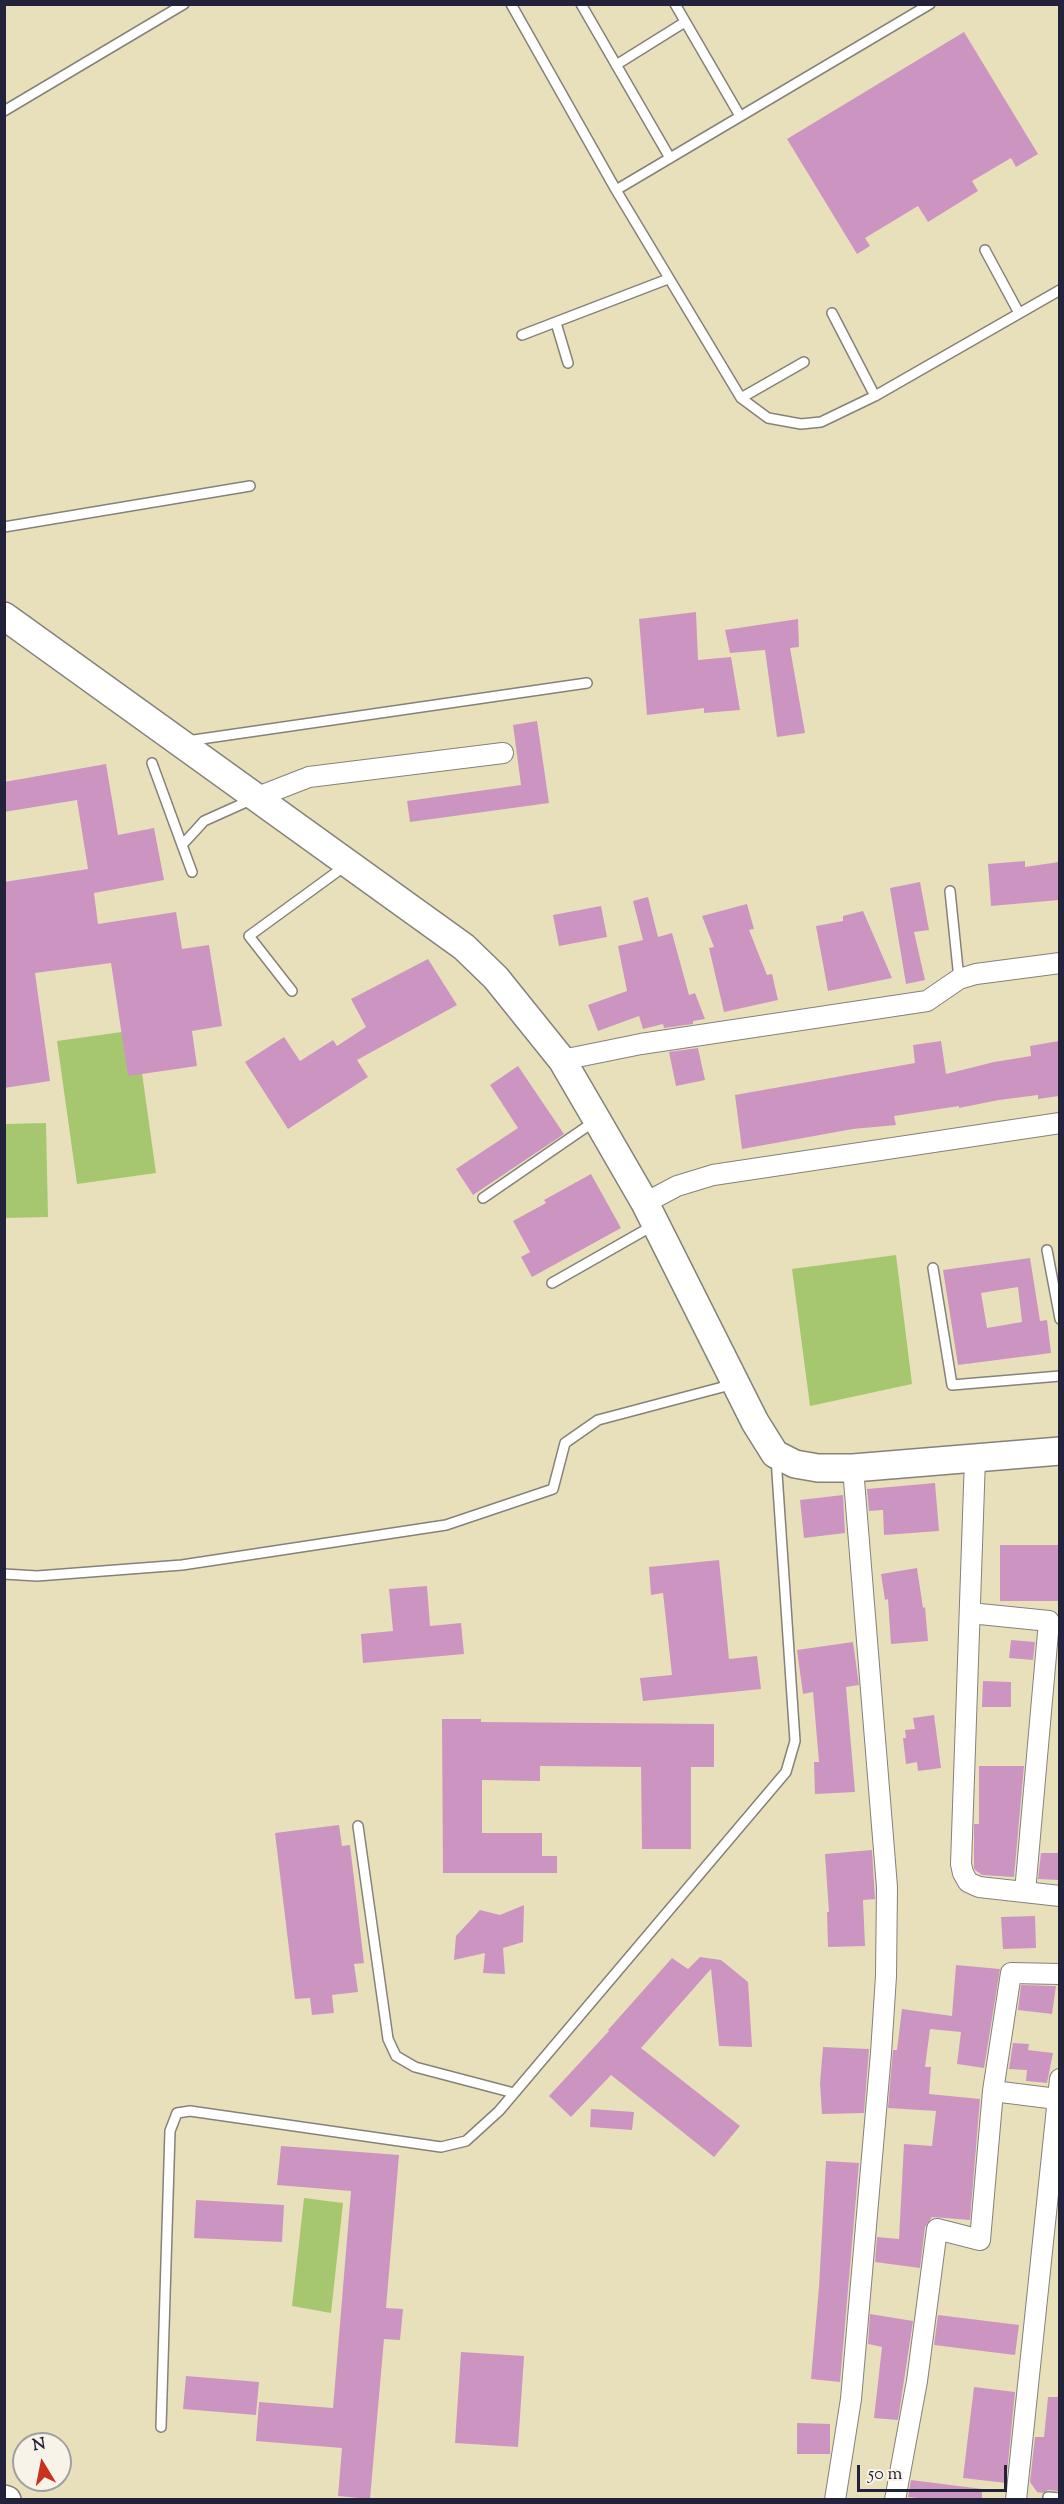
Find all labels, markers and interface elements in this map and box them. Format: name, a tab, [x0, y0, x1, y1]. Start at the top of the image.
north arrow	[12, 2432, 72, 2492]
text: N	[31, 2433, 47, 2458]
scale bar	[860, 2453, 1010, 2491]
text: 50 m	[868, 2462, 902, 2488]

